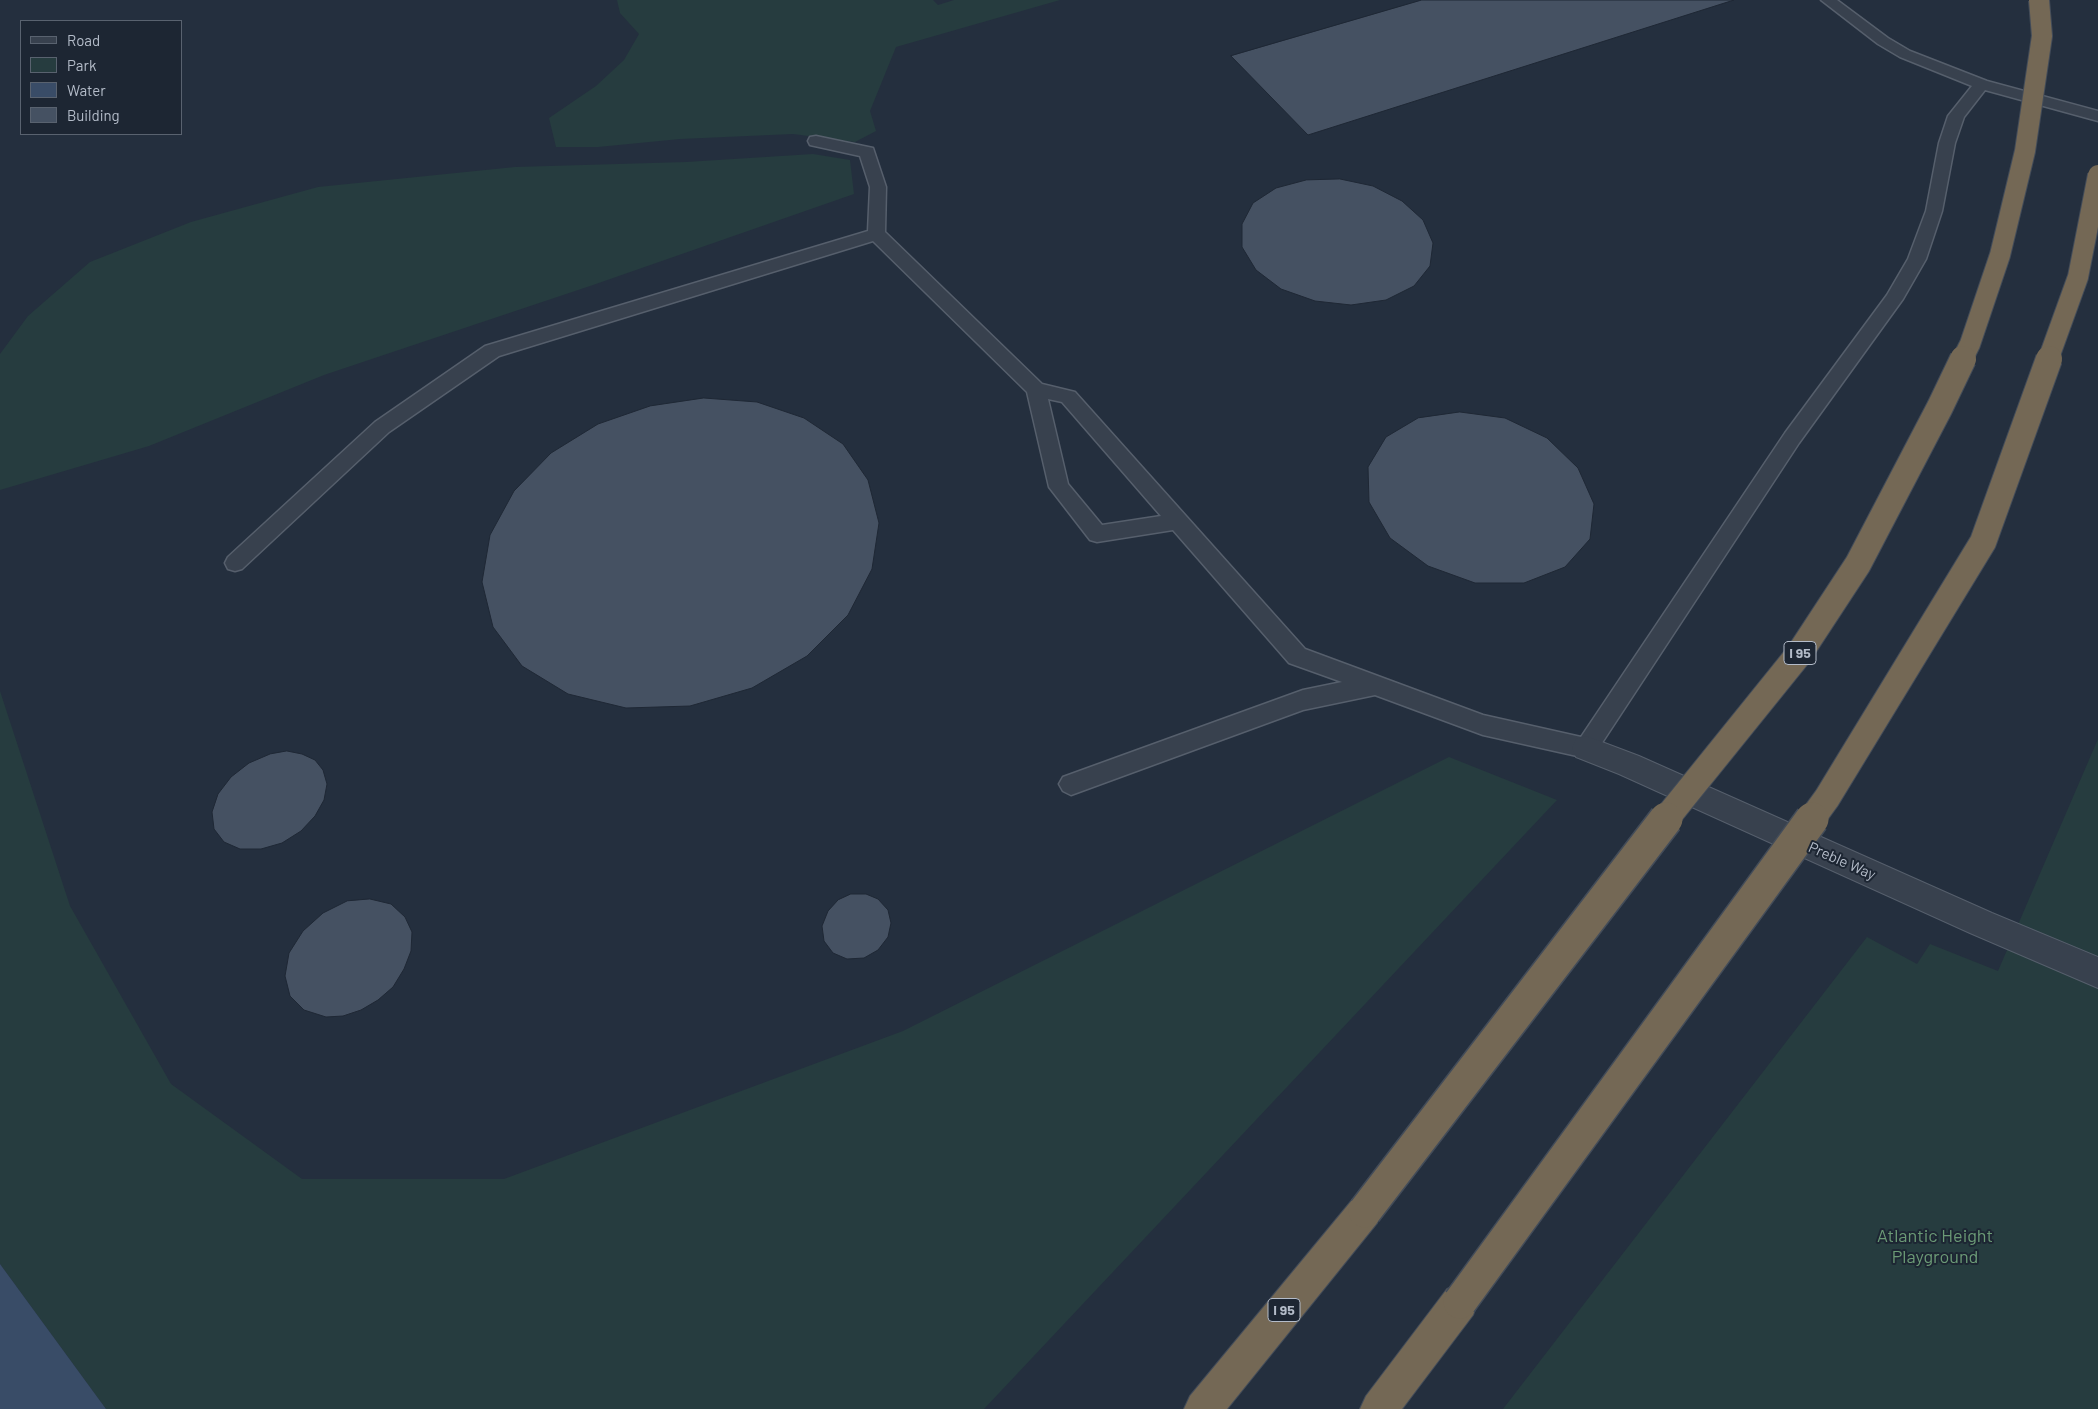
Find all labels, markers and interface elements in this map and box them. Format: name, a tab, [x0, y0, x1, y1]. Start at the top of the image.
legend	[20, 20, 182, 135]
text: Road	[67, 31, 100, 49]
text: Park	[67, 56, 96, 74]
text: Water	[67, 81, 106, 99]
text: Building	[67, 106, 120, 124]
road number: I 95	[1784, 641, 1816, 664]
street label: Preble Way	[1806, 838, 1878, 884]
park label: Atlantic Height Playground	[1877, 1225, 1993, 1268]
road number: I 95	[1268, 1298, 1300, 1322]

